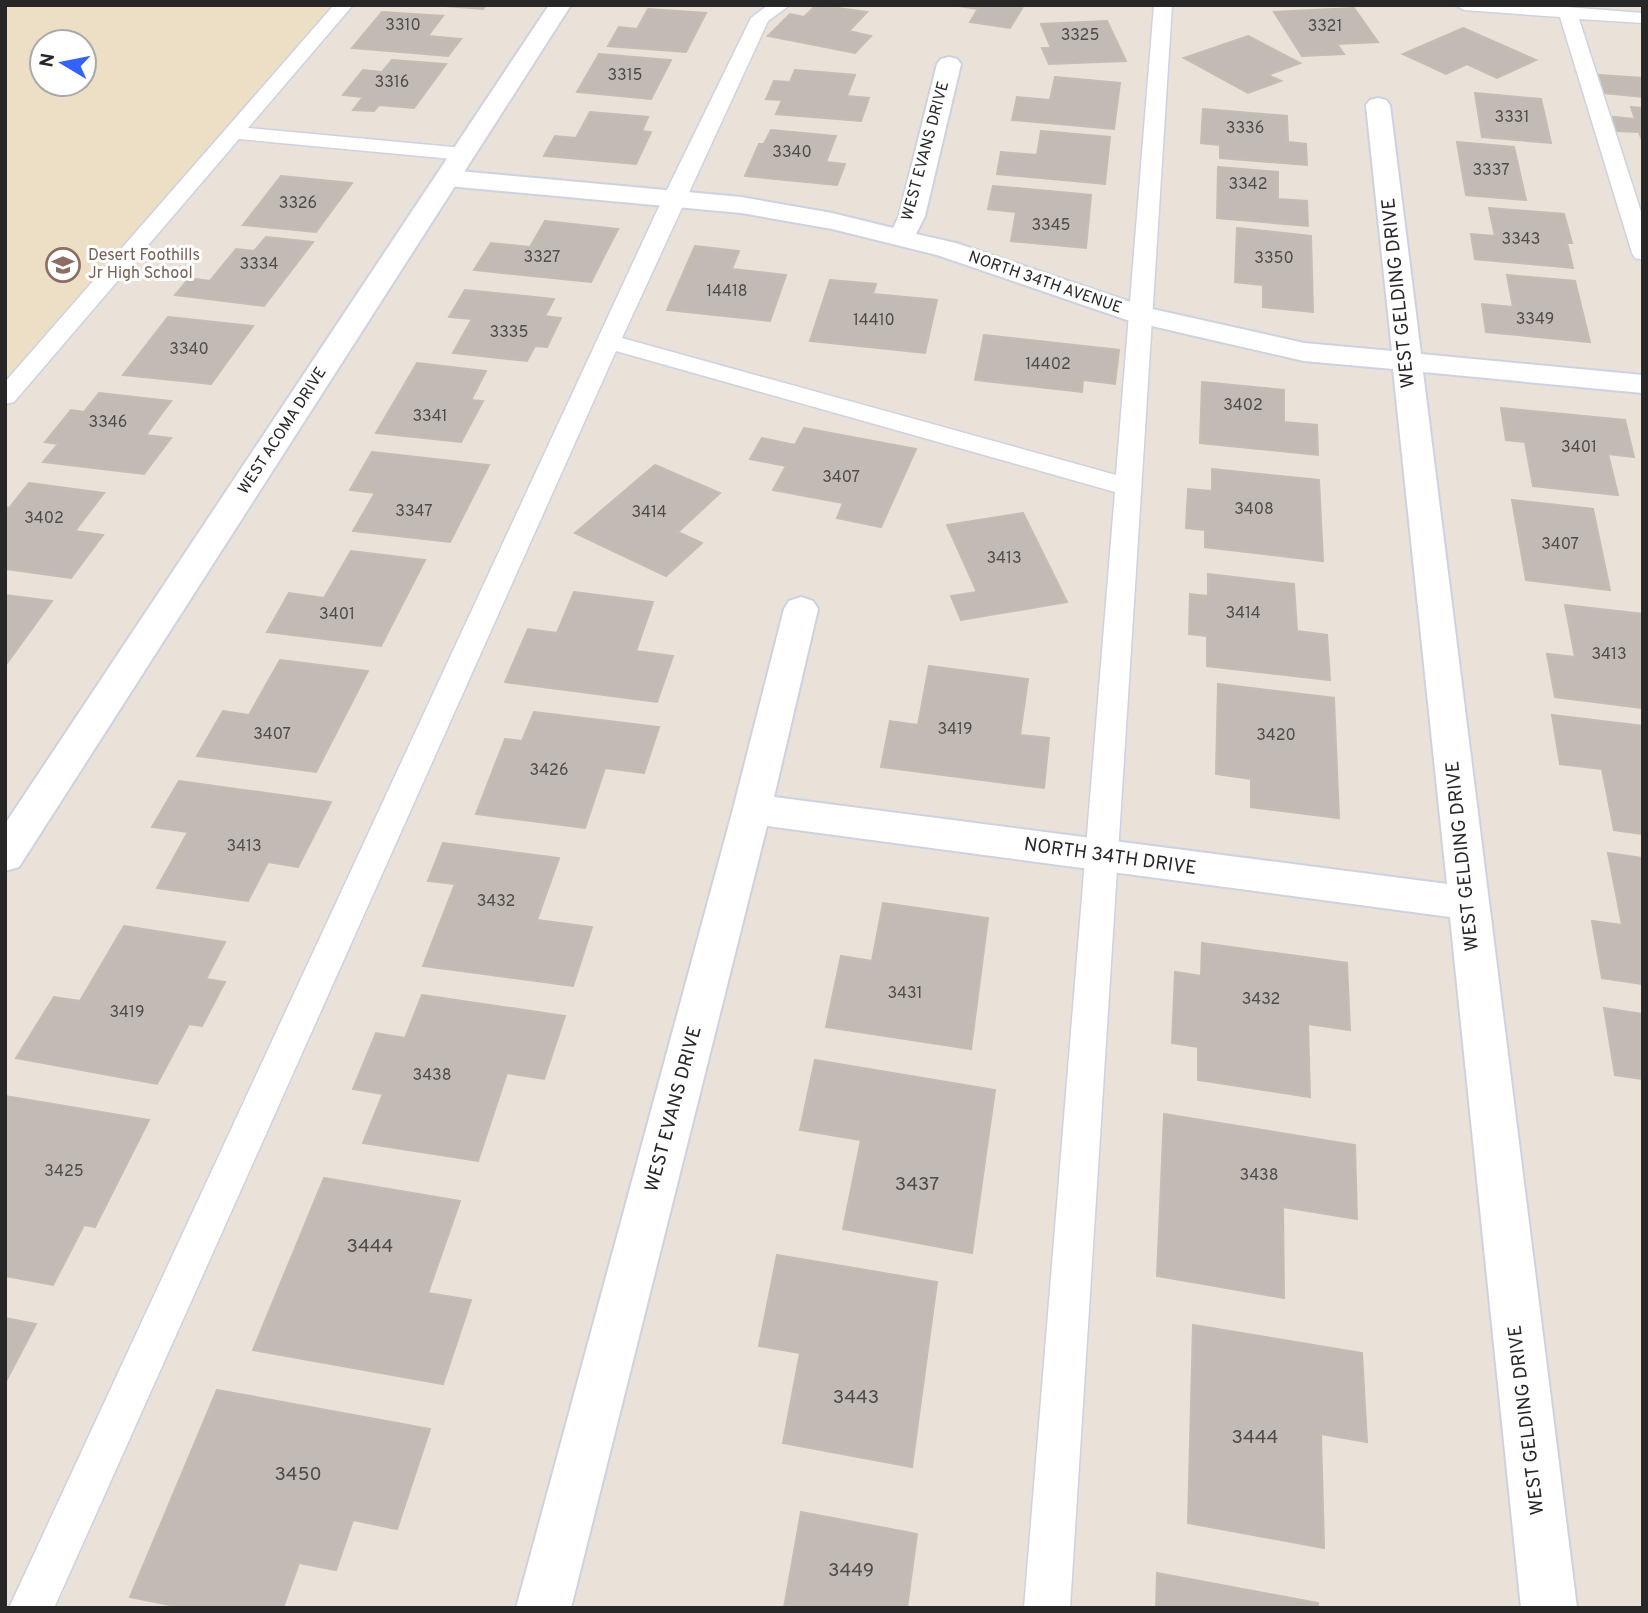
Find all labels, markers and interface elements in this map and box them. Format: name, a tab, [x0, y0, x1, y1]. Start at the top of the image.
house number: 3310	[385, 16, 421, 36]
house number: 3321	[1308, 17, 1342, 37]
house number: 3325	[1061, 26, 1099, 46]
north arrow	[28, 28, 98, 98]
text: N	[35, 52, 61, 69]
house number: 3315	[607, 66, 643, 86]
house number: 3316	[375, 73, 409, 93]
street label: WEST EVANS DRIVE	[898, 79, 954, 223]
house number: 3331	[1495, 108, 1529, 128]
house number: 3336	[1226, 119, 1264, 139]
house number: 3340	[772, 143, 812, 163]
house number: 3337	[1472, 161, 1510, 181]
house number: 3342	[1229, 175, 1268, 195]
house number: 3326	[279, 194, 317, 214]
street label: WEST GELDING DRIVE	[1377, 197, 1421, 389]
house number: 3345	[1031, 216, 1071, 236]
house number: 3343	[1502, 230, 1540, 250]
school or university icon: Desert Foothills Jr High School	[44, 246, 82, 284]
place label: Desert Foothills Jr High School	[88, 246, 200, 284]
street label: NORTH 34TH AVENUE	[966, 247, 1124, 319]
house number: 3327	[524, 248, 560, 268]
house number: 3350	[1254, 249, 1294, 269]
house number: 3334	[240, 255, 278, 275]
house number: 14418	[706, 282, 748, 302]
house number: 3349	[1516, 310, 1554, 330]
house number: 14410	[853, 311, 895, 331]
house number: 3335	[490, 323, 528, 343]
house number: 3340	[169, 340, 209, 360]
house number: 14402	[1025, 355, 1071, 375]
street label: WEST ACOMA DRIVE	[234, 364, 332, 498]
house number: 3402	[1223, 396, 1263, 416]
house number: 3341	[412, 407, 448, 427]
house number: 3346	[89, 413, 127, 433]
house number: 3401	[1561, 438, 1597, 458]
house number: 3407	[822, 468, 860, 488]
house number: 3408	[1234, 500, 1274, 520]
house number: 3347	[395, 502, 433, 522]
house number: 3414	[631, 503, 667, 523]
house number: 3402	[24, 509, 64, 529]
house number: 3407	[1541, 535, 1579, 555]
house number: 3413	[986, 549, 1022, 569]
house number: 3414	[1225, 604, 1261, 624]
house number: 3401	[319, 605, 355, 625]
house number: 3413	[1591, 645, 1627, 665]
house number: 3419	[937, 720, 973, 740]
house number: 3407	[253, 725, 291, 745]
house number: 3420	[1256, 726, 1296, 746]
street label: WEST GELDING DRIVE	[1441, 760, 1485, 952]
house number: 3426	[530, 761, 568, 781]
street label: NORTH 34TH DRIVE	[1022, 833, 1198, 881]
house number: 3413	[226, 837, 262, 857]
house number: 3432	[477, 892, 515, 912]
house number: 3431	[887, 984, 923, 1004]
house number: 3432	[1242, 990, 1280, 1010]
house number: 3419	[109, 1003, 145, 1023]
street label: WEST EVANS DRIVE	[640, 1024, 708, 1194]
house number: 3438	[413, 1066, 451, 1086]
house number: 3425	[44, 1162, 84, 1182]
house number: 3438	[1240, 1166, 1278, 1186]
house number: 3437	[895, 1173, 939, 1197]
house number: 3444	[347, 1235, 393, 1259]
street label: WEST GELDING DRIVE	[1503, 1324, 1551, 1516]
house number: 3443	[833, 1386, 879, 1410]
house number: 3444	[1232, 1426, 1278, 1450]
house number: 3450	[274, 1463, 322, 1487]
house number: 3449	[828, 1559, 874, 1583]

